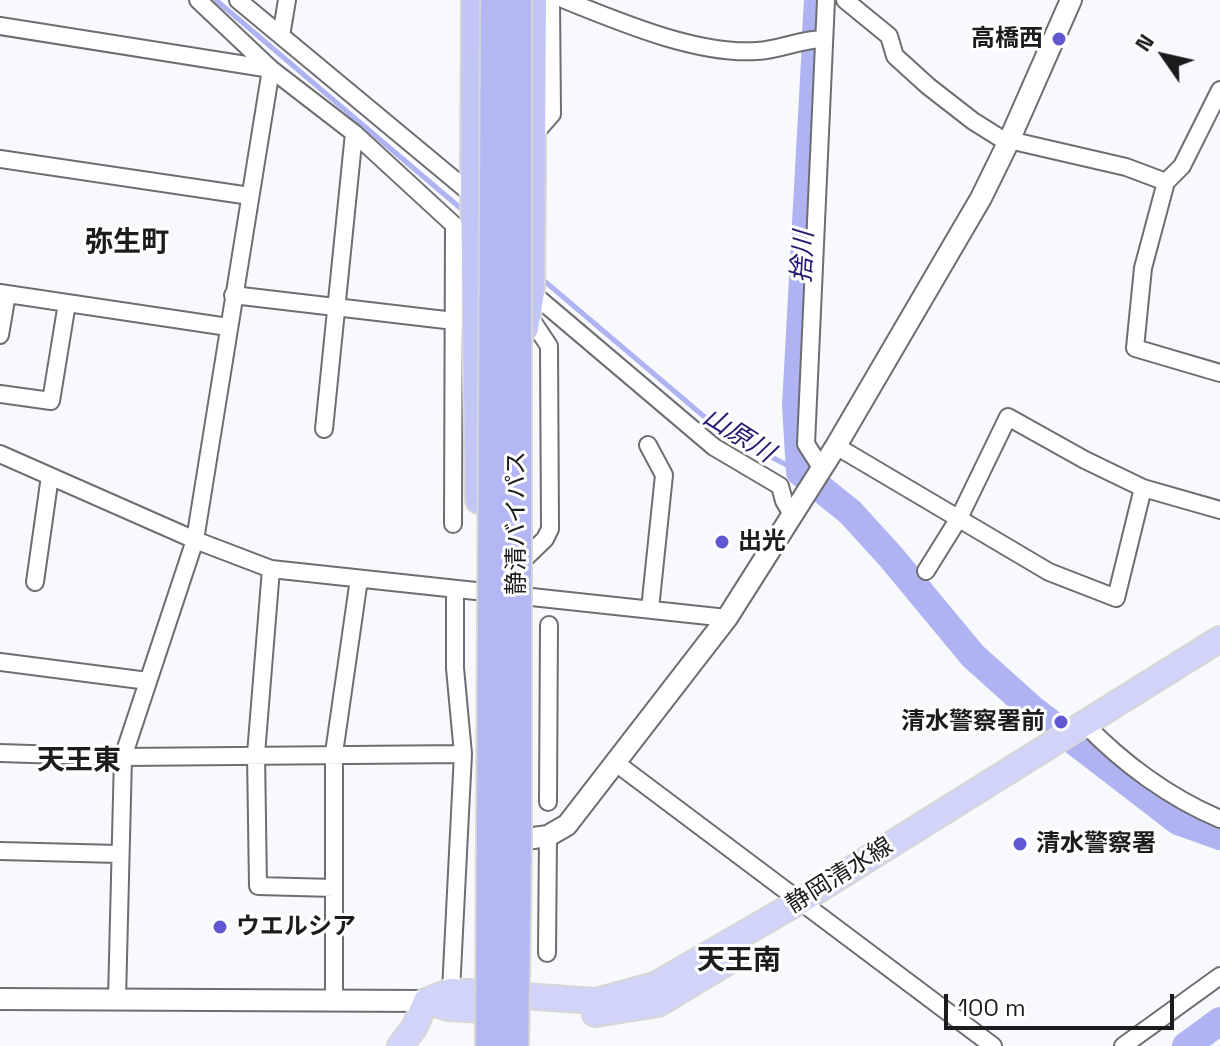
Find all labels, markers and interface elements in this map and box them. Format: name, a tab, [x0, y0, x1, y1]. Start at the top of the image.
north arrow	[1124, 16, 1204, 96]
place label: 高橋西	[971, 25, 1043, 53]
text: N	[1128, 29, 1160, 57]
marker: 高橋西	[1050, 30, 1068, 48]
district label: 弥生町	[85, 226, 169, 260]
water label: 捨川	[787, 230, 821, 284]
water label: 山原川	[697, 402, 779, 470]
street label: 静清バイパス	[503, 451, 531, 595]
place label: 出光	[738, 528, 786, 556]
marker: 出光	[713, 533, 731, 551]
place label: 清水警察署前	[901, 708, 1045, 736]
marker: 清水警察署前	[1052, 713, 1070, 731]
district label: 天王東	[37, 744, 121, 778]
place label: 清水警察署	[1036, 830, 1156, 858]
street label: 静岡清水線	[781, 832, 899, 920]
marker: 清水警察署	[1011, 835, 1029, 853]
place label: ウエルシア	[236, 913, 356, 941]
marker: ウエルシア	[211, 918, 229, 936]
district label: 天王南	[697, 944, 781, 978]
scale bar	[948, 978, 1178, 1028]
text: 100 m	[958, 992, 1026, 1023]

